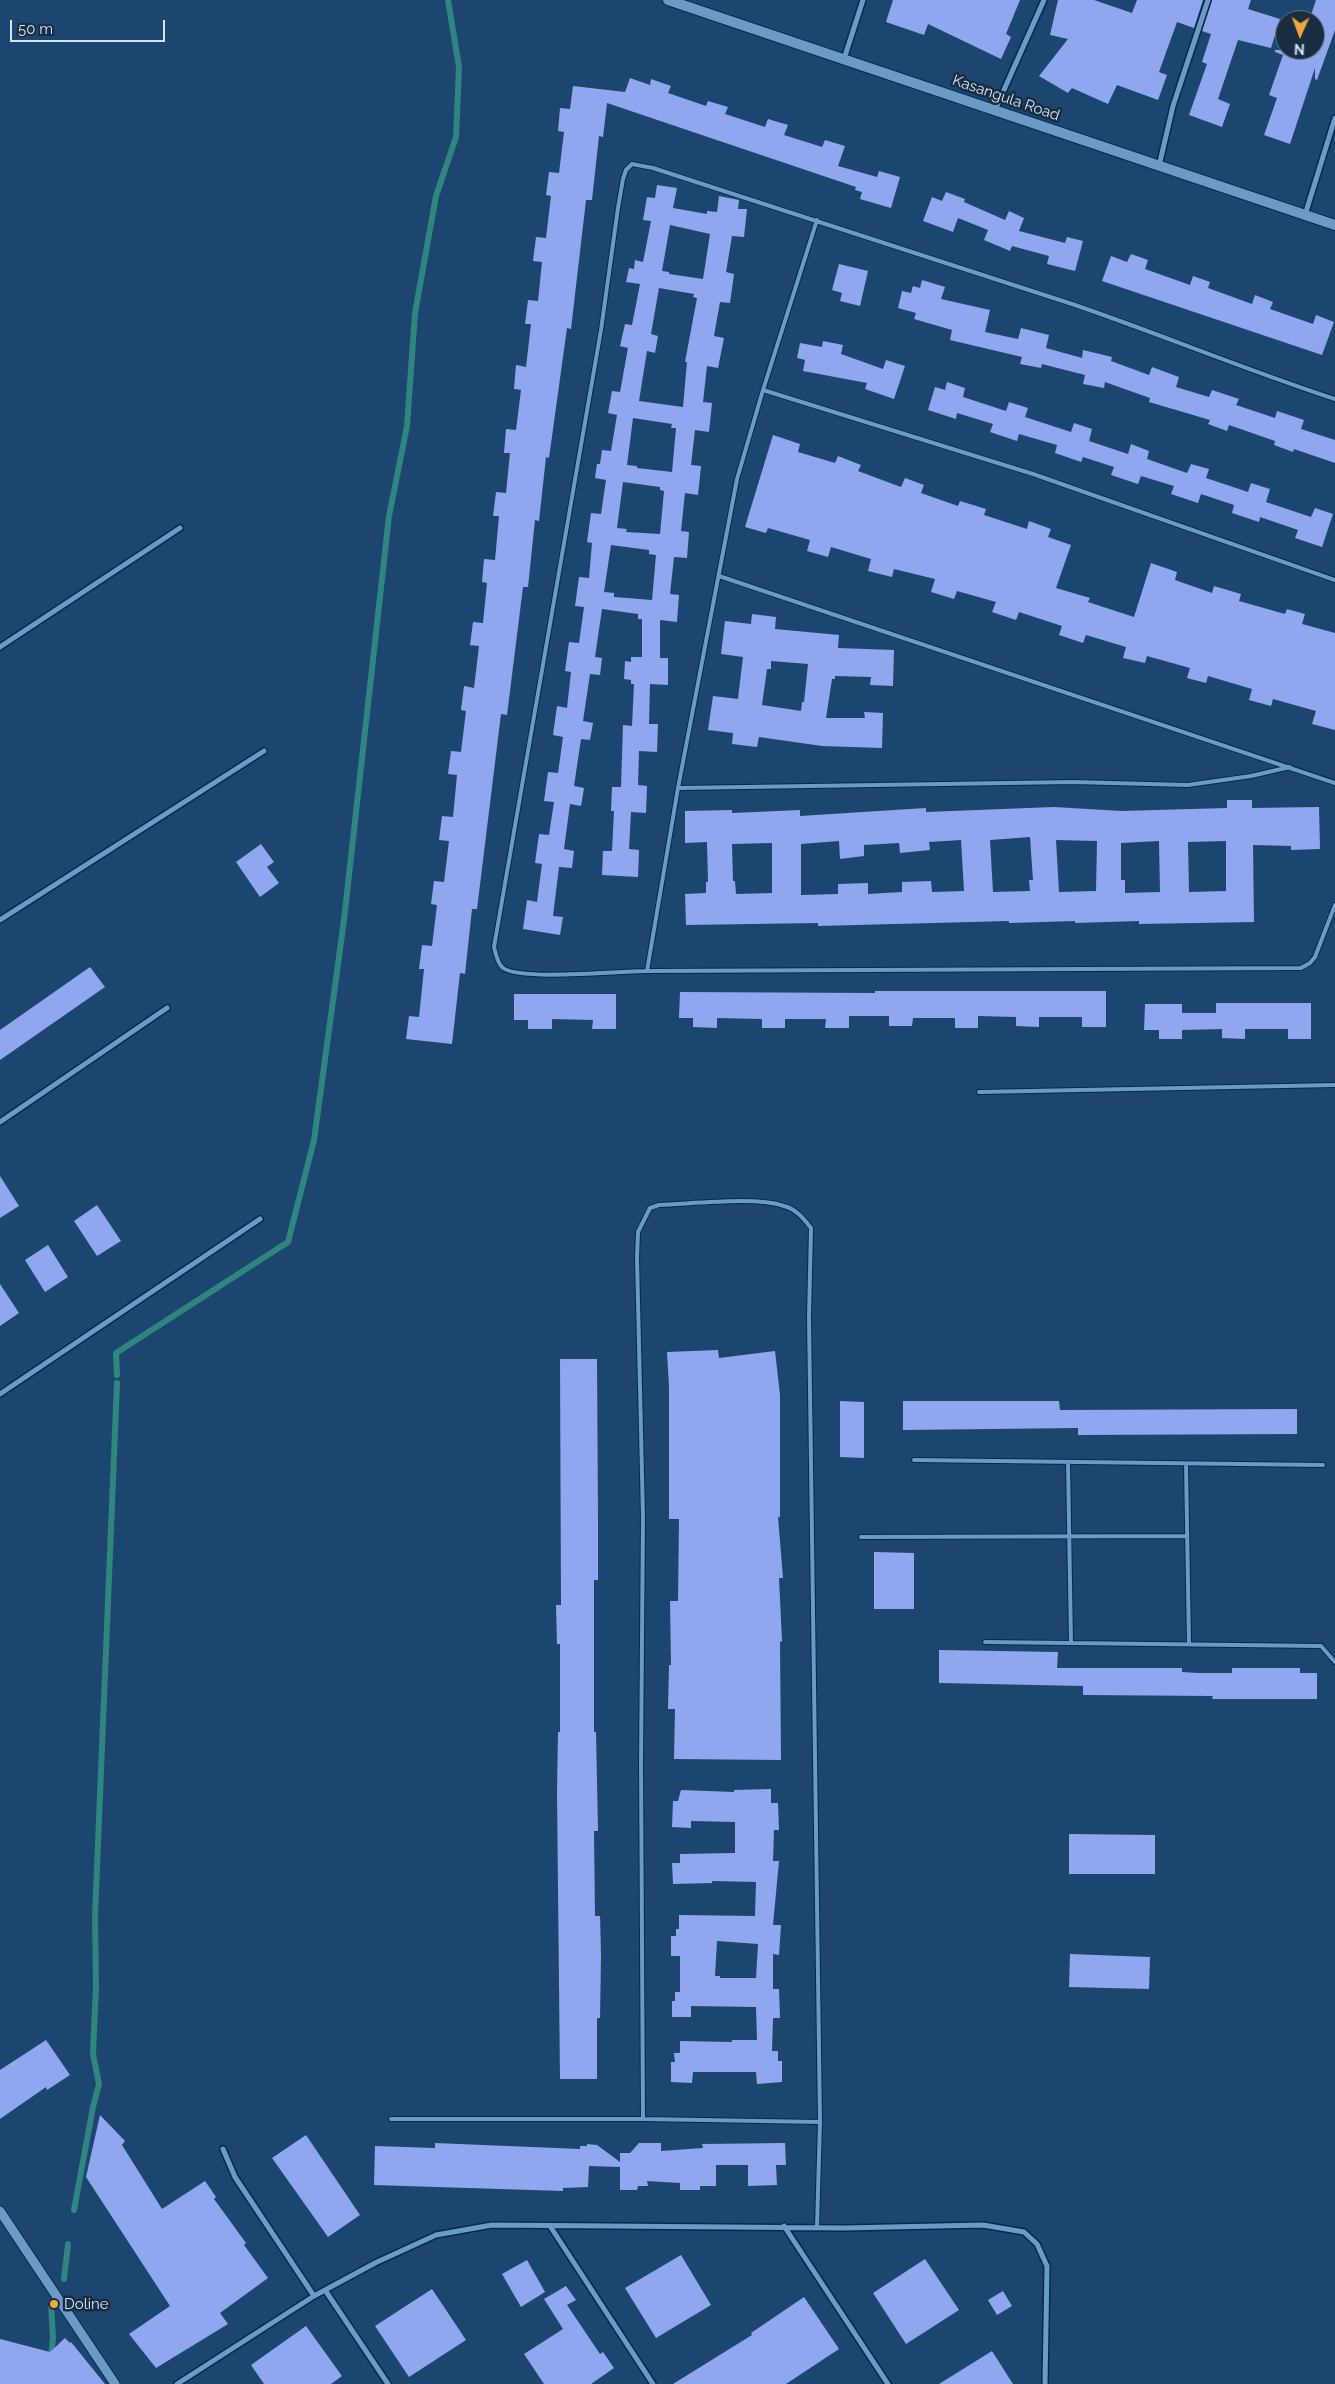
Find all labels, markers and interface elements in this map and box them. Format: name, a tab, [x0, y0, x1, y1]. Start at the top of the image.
scale bar	[12, 10, 168, 42]
north arrow	[1275, 10, 1325, 60]
text: 50 m	[18, 20, 53, 38]
text: N	[1294, 41, 1305, 57]
street label: Kasangula Road	[950, 71, 1062, 125]
place label: Doline	[64, 2295, 109, 2313]
marker: Doline	[48, 2298, 60, 2310]

